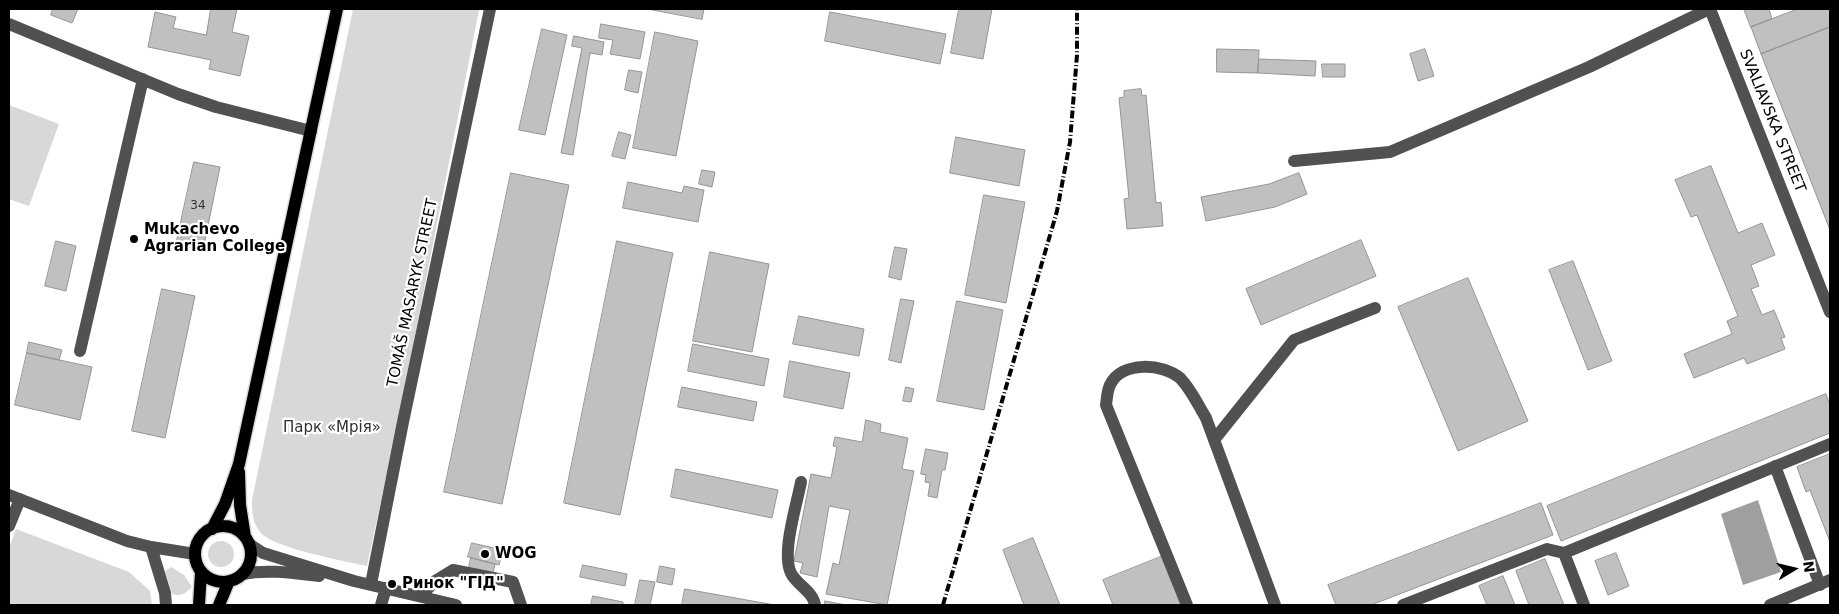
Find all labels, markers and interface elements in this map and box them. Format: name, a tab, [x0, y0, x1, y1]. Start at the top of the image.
street label: SVALIAVSKA STREET	[1735, 47, 1809, 195]
street label: TOMÁŠ MASARYK STREET	[384, 197, 442, 389]
house number: 34	[190, 199, 206, 213]
place label: Mukachevo Agrarian College	[144, 221, 285, 256]
marker: Mukachevo Agrarian College	[128, 233, 140, 245]
park label: Парк «Мрія»	[283, 419, 381, 437]
north arrow	[1769, 544, 1819, 594]
place label: WOG	[495, 545, 537, 563]
marker: WOG	[479, 548, 491, 560]
text: N	[1800, 560, 1818, 574]
place label: Ринок "ГІД"	[402, 575, 504, 593]
marker: Ринок "ГІД"	[386, 578, 398, 590]

